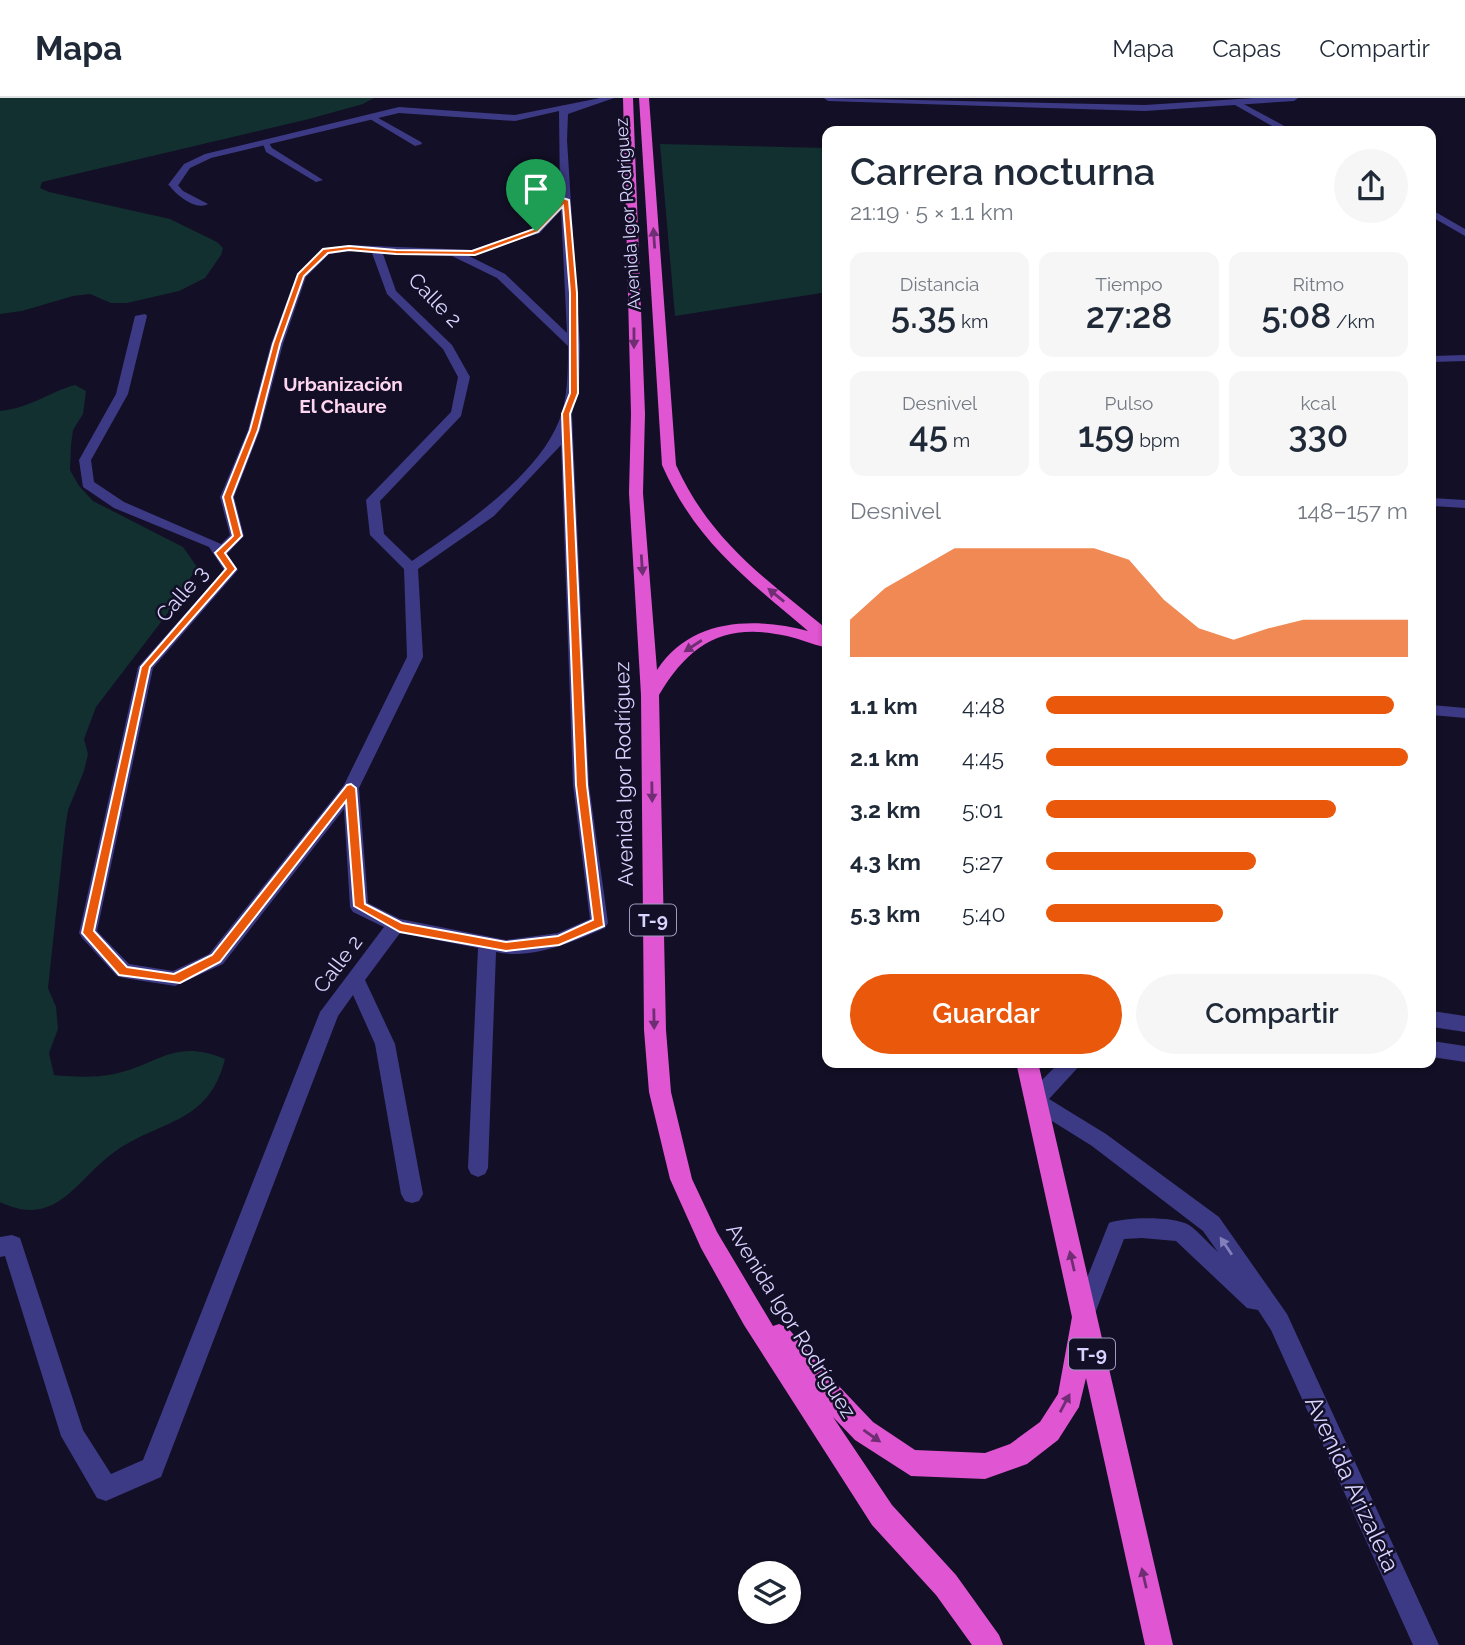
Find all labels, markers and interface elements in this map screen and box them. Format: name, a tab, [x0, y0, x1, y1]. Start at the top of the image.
text: Mapa	[35, 29, 122, 68]
text: Mapa	[1112, 34, 1174, 63]
text: Capas	[1212, 34, 1281, 63]
text: Compartir	[1319, 34, 1430, 63]
street label: Avenida Igor Rodríguez	[610, 117, 645, 311]
text: Carrera nocturna	[850, 149, 1155, 194]
button: share	[1334, 149, 1408, 223]
pin	[506, 159, 566, 231]
icon: arrive	[517, 170, 555, 208]
text: 21:19 · 5 × 1.1 km	[850, 198, 1014, 225]
one-way arrow	[649, 227, 660, 249]
street label: Calle 2	[403, 267, 467, 332]
text: Distancia	[900, 273, 979, 295]
text: Tiempo	[1095, 273, 1163, 295]
text: Ritmo	[1293, 273, 1344, 295]
text: 5.35	[891, 295, 956, 336]
text: 27:28	[1086, 295, 1172, 336]
text: 5:08	[1262, 295, 1331, 336]
text: km	[956, 310, 988, 332]
text: /km	[1331, 310, 1375, 332]
one-way arrow	[629, 327, 640, 349]
district label: Urbanización El Chaure	[283, 373, 403, 417]
text: Desnivel	[902, 392, 977, 414]
text: Pulso	[1105, 392, 1153, 414]
text: kcal	[1301, 392, 1336, 414]
text: 45	[909, 414, 948, 455]
text: 159	[1078, 414, 1134, 455]
text: 330	[1288, 414, 1348, 455]
text: m	[948, 429, 970, 451]
text: bpm	[1134, 429, 1180, 451]
text: Desnivel	[850, 497, 941, 524]
text: 148–157 m	[1297, 497, 1408, 524]
one-way arrow	[636, 554, 647, 576]
street label: Calle 3	[150, 561, 213, 627]
one-way arrow	[767, 588, 784, 603]
one-way arrow	[684, 639, 703, 652]
street label: Avenida Igor Rodríguez	[609, 661, 638, 887]
text: 1.1 km	[850, 692, 918, 719]
text: 4:48	[962, 692, 1005, 719]
text: 2.1 km	[850, 744, 919, 771]
text: 4:45	[962, 744, 1004, 771]
one-way arrow	[646, 781, 657, 803]
text: 3.2 km	[850, 796, 921, 823]
text: 5:01	[962, 796, 1003, 823]
text: 4.3 km	[850, 848, 921, 875]
text: 5:27	[962, 848, 1003, 875]
text: 5.3 km	[850, 900, 921, 927]
text: 5:40	[962, 900, 1006, 927]
road number: T-9	[630, 904, 676, 936]
street label: Calle 2	[308, 930, 367, 998]
button: Guardar	[850, 974, 1122, 1054]
button: Compartir	[1136, 974, 1408, 1054]
one-way arrow	[649, 1009, 660, 1031]
street label: Avenida Igor Rodríguez	[721, 1219, 862, 1423]
one-way arrow	[1219, 1237, 1233, 1255]
one-way arrow	[1066, 1250, 1077, 1272]
road number: T-9	[1069, 1338, 1115, 1370]
street label: Avenida Arizaleta	[1299, 1391, 1406, 1576]
one-way arrow	[1060, 1393, 1071, 1413]
one-way arrow	[863, 1429, 881, 1443]
map controls	[738, 1561, 801, 1624]
button: layers	[738, 1561, 801, 1624]
one-way arrow	[1138, 1567, 1149, 1589]

